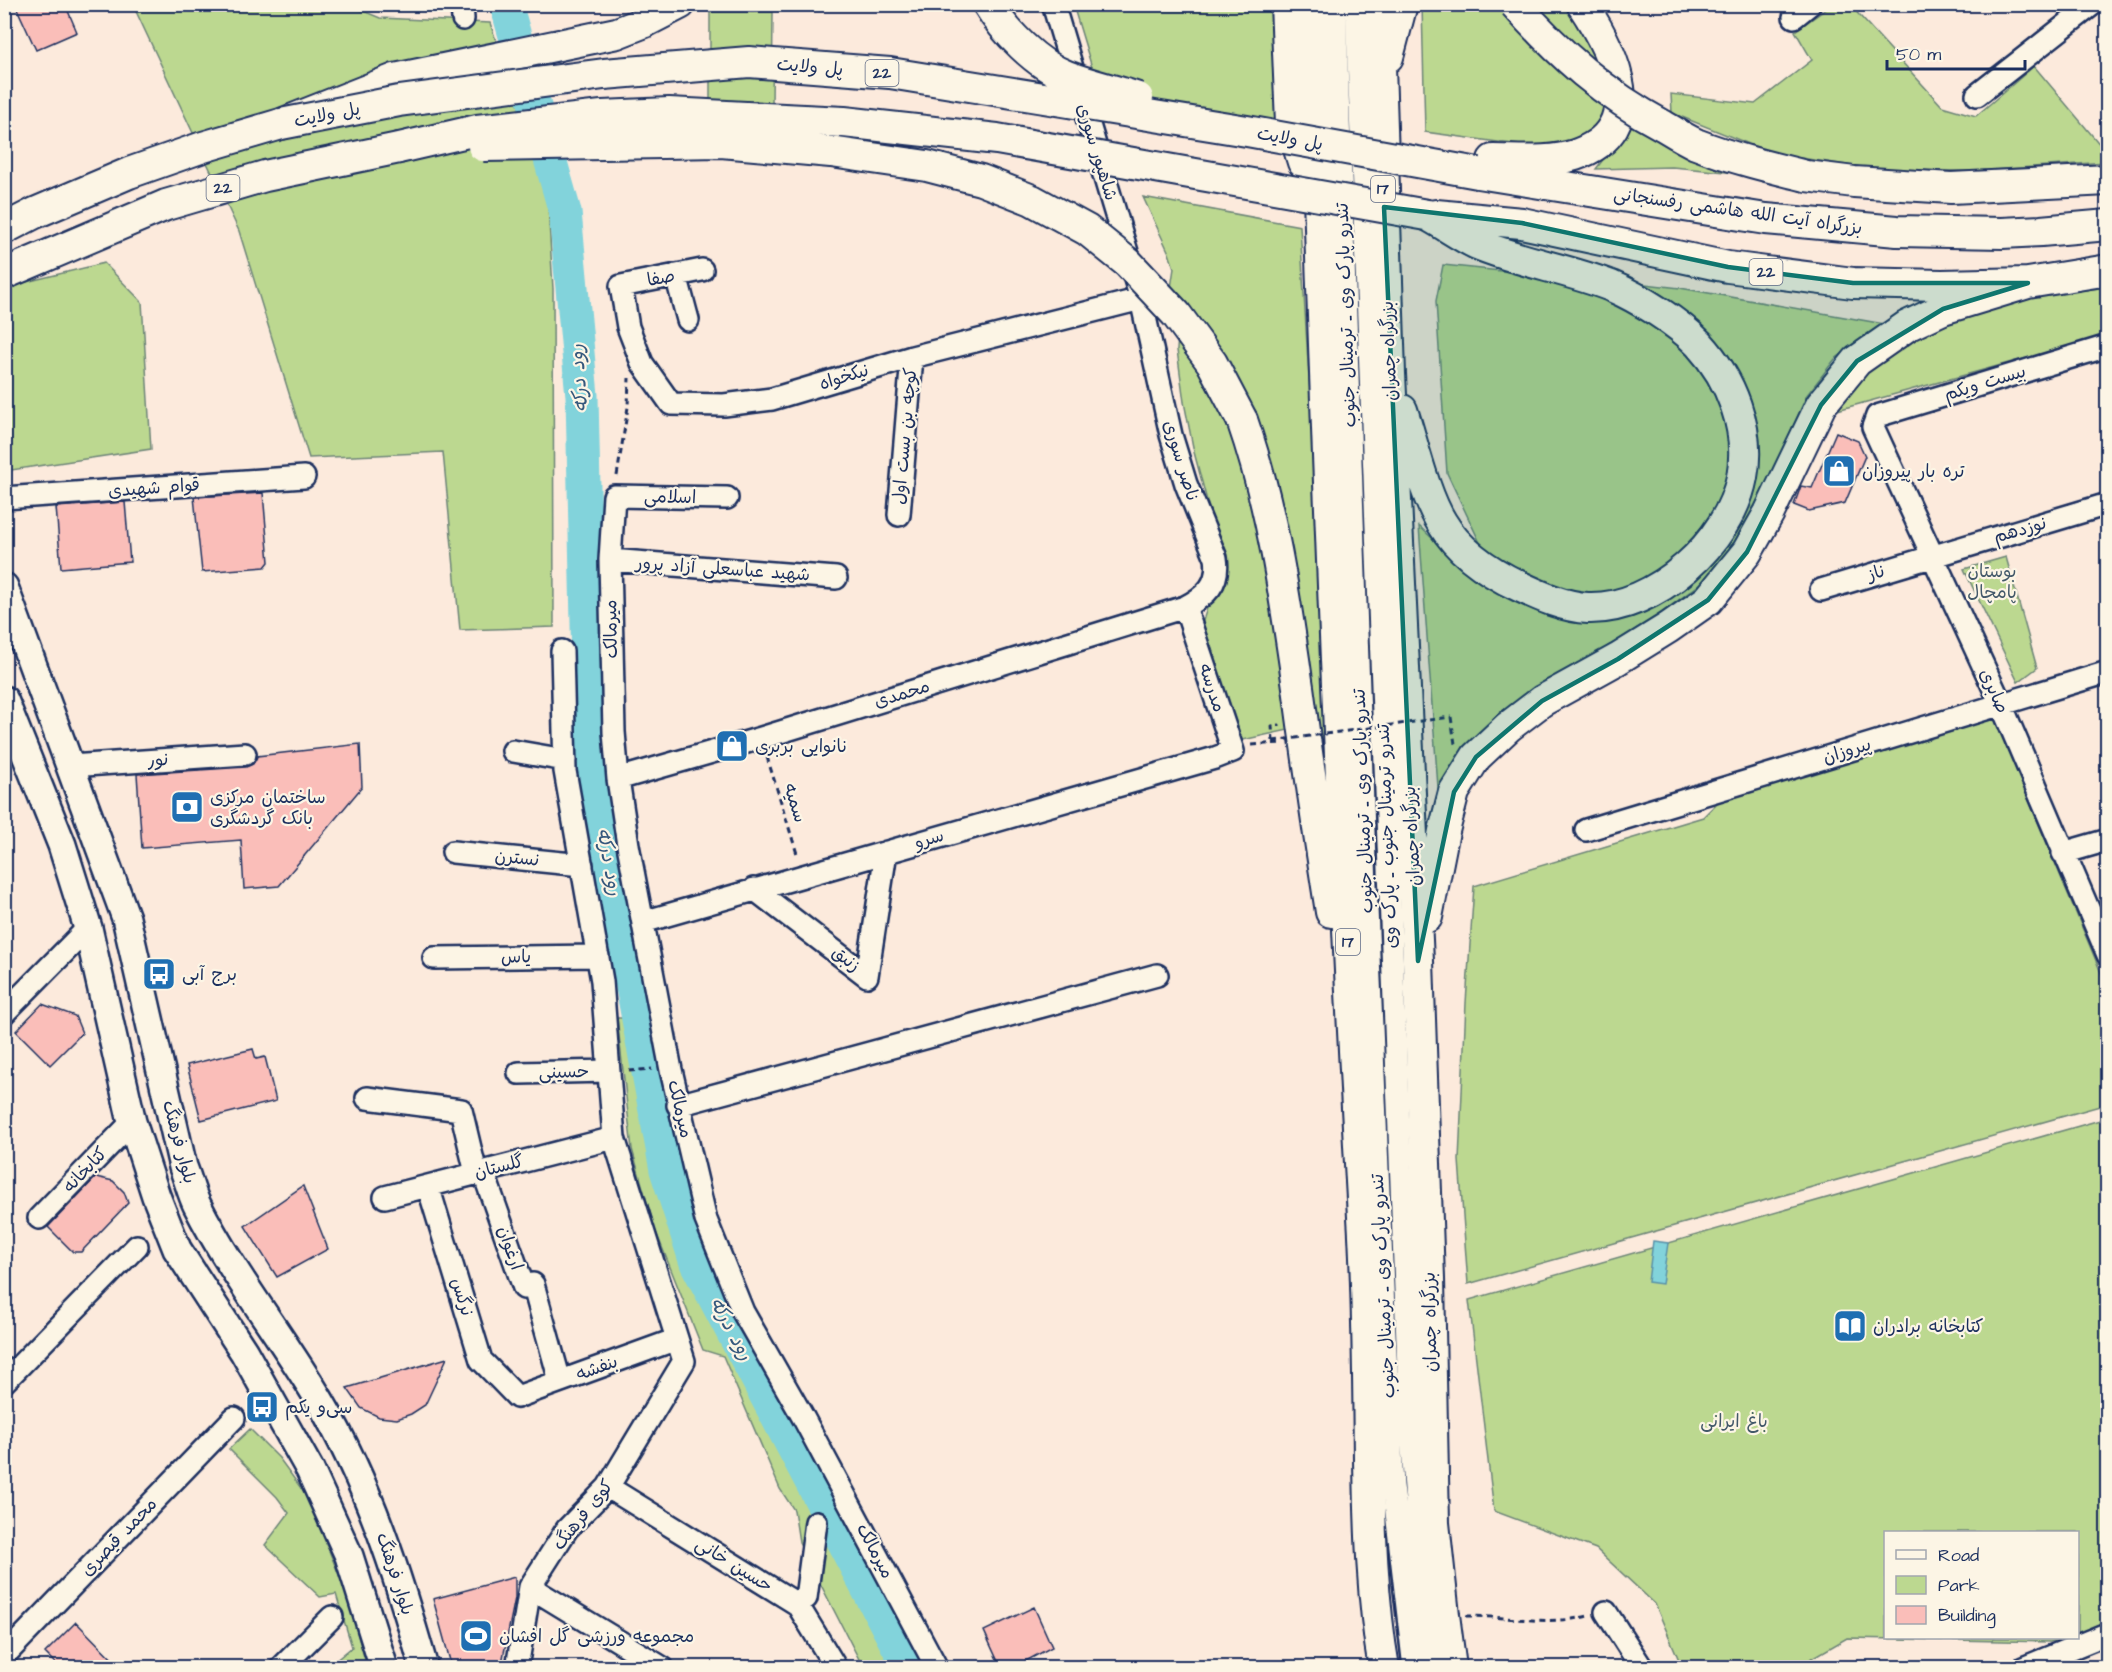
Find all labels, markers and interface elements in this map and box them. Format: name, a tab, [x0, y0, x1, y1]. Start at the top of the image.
scale bar	[1887, 33, 2025, 71]
text: 50 m	[1896, 42, 1941, 67]
street label: پل ولایت	[776, 52, 844, 82]
road number: 22	[866, 60, 898, 86]
street label: پل ولایت	[292, 96, 362, 134]
street label: شاهپور سوری	[1070, 100, 1124, 204]
street label: پل ولایت	[1255, 121, 1325, 157]
road number: 22	[206, 175, 240, 201]
road number: 17	[1371, 176, 1395, 202]
street label: بزرگراه آیت الله هاشمی رفسنجانی	[1612, 181, 1864, 241]
street label: تندرو پارک وی ـ ترمینال جنوب	[1330, 201, 1362, 428]
road number: 22	[1750, 259, 1782, 285]
street label: صفا	[645, 263, 677, 293]
street label: بزرگراه چمران	[1375, 300, 1403, 402]
water label: رود درکه	[563, 343, 595, 413]
street label: نیکخواه	[816, 358, 872, 396]
street label: بیست ویکم	[1941, 359, 2029, 408]
street label: کوچه بن بست اول	[887, 366, 923, 506]
street label: ناصر سوری	[1157, 417, 1205, 505]
shop icon: تره بار پیروزان	[1821, 453, 1857, 489]
place label: تره بار پیروزان	[1862, 459, 1965, 484]
street label: قوام شهیدی	[107, 472, 201, 505]
street label: اسلامی	[644, 484, 696, 510]
street label: نوزدهم	[1991, 511, 2050, 550]
street label: شهید عباسعلی آزاد پرور	[633, 550, 811, 588]
street label: ناز	[1862, 559, 1888, 588]
park label: بوستان پامچال	[1967, 559, 2017, 605]
street label: میرمالک	[598, 599, 624, 659]
street label: مدرسه	[1192, 660, 1232, 716]
street label: صابری	[1973, 665, 2015, 717]
street label: محمدی	[871, 674, 933, 714]
street label: تندرو پارک وی ـ ترمینال جنوب	[1347, 687, 1379, 914]
street label: تندرو ترمینال جنوب ـ پارک وی	[1371, 722, 1403, 949]
shop icon: نانوایی بربری	[714, 728, 750, 764]
street label: پیروزان	[1820, 732, 1874, 770]
place label: نانوایی بربری	[755, 734, 848, 759]
street label: نور	[146, 747, 169, 773]
street label: سمیه	[777, 780, 813, 826]
place label: ساختمان مرکزی بانک گردشگری	[210, 785, 326, 831]
street label: بزرگراه چمران	[1397, 785, 1427, 887]
bank icon: ساختمان مرکزی بانک گردشگری	[169, 789, 205, 825]
street label: سرو	[910, 823, 947, 855]
water label: رود درکه	[589, 826, 629, 898]
street label: نسترن	[493, 843, 541, 873]
road number: 17	[1336, 929, 1360, 955]
street label: زنبق	[827, 940, 865, 978]
street label: یاس	[501, 944, 531, 970]
bus stop icon: برج آبی	[141, 956, 177, 992]
place label: برج آبی	[182, 962, 237, 987]
street label: حسینی	[539, 1059, 589, 1085]
street label: میرمالک	[661, 1077, 699, 1141]
street label: بلوار فرهنگ	[156, 1098, 202, 1186]
street label: کتابخانه	[57, 1141, 113, 1199]
street label: گلستان	[472, 1149, 527, 1185]
street label: تندرو پارک وی ـ ترمینال جنوب	[1365, 1172, 1401, 1399]
street label: ارغوان	[491, 1223, 529, 1273]
street label: بزرگراه چمران	[1417, 1272, 1443, 1372]
street label: نرگس	[444, 1275, 480, 1319]
water label: رود درکه	[703, 1292, 759, 1366]
library icon: کتابخانه برادران	[1832, 1308, 1868, 1344]
place label: کتابخانه برادران	[1873, 1314, 1984, 1339]
street label: بنفشه	[573, 1349, 621, 1387]
bus stop icon: سی‌و یکم	[244, 1389, 280, 1425]
place label: سی‌و یکم	[285, 1395, 352, 1421]
park label: باغ ایرانی	[1700, 1409, 1768, 1434]
street label: کوی فرهنگ	[547, 1474, 619, 1556]
street label: محمد قیصری	[75, 1492, 163, 1582]
street label: میرمالک	[850, 1519, 900, 1583]
street label: بلوار فرهنگ	[370, 1530, 420, 1618]
street label: حسین خانی	[691, 1531, 777, 1599]
legend	[1884, 1531, 2079, 1639]
text: Road	[1938, 1543, 1979, 1568]
text: Park	[1938, 1573, 1980, 1598]
text: Building	[1938, 1603, 1996, 1629]
sports icon: مجموعه ورزشی گل افشان	[458, 1618, 494, 1654]
place label: مجموعه ورزشی گل افشان	[499, 1624, 694, 1649]

